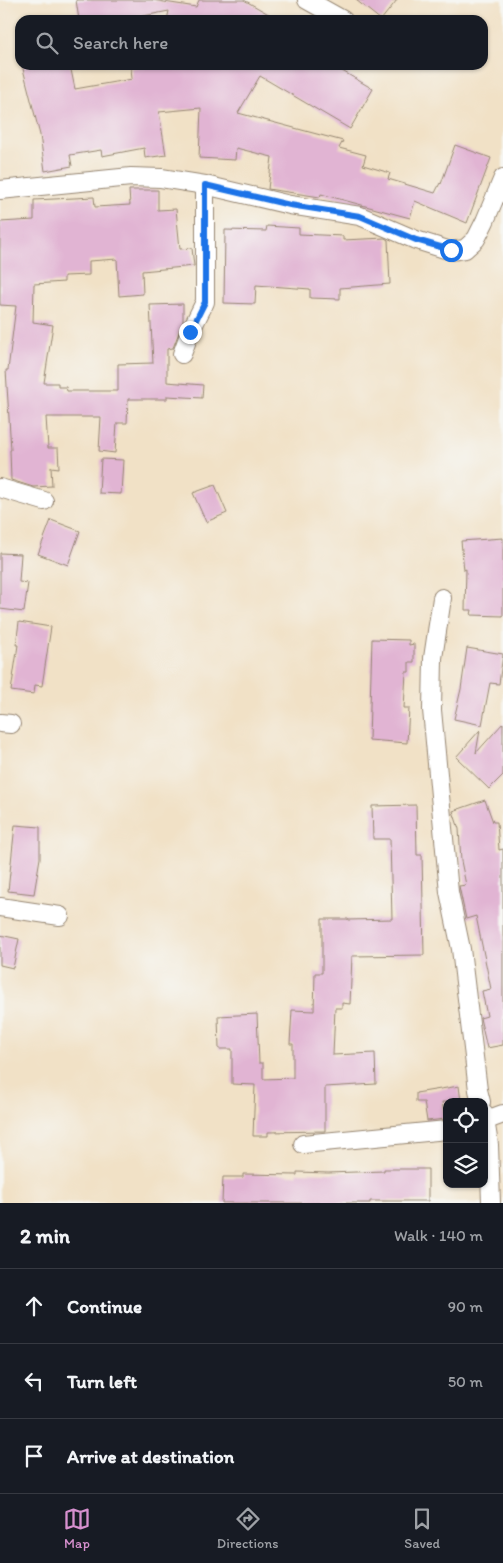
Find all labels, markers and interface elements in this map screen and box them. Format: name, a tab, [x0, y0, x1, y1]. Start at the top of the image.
search box	[15, 15, 488, 70]
icon: search	[33, 29, 61, 57]
text: Search here	[73, 31, 168, 54]
route start	[440, 239, 463, 262]
route end	[179, 321, 202, 344]
map controls	[443, 1098, 488, 1188]
button: locate	[443, 1098, 488, 1143]
button: layers	[443, 1143, 488, 1188]
text: 2 min	[20, 1223, 70, 1248]
text: Walk · 140 m	[394, 1226, 483, 1245]
icon: ahead	[20, 1292, 48, 1320]
text: Continue	[67, 1295, 142, 1318]
text: 90 m	[448, 1297, 483, 1316]
icon: left	[20, 1367, 48, 1395]
text: Turn left	[67, 1370, 137, 1393]
text: 50 m	[448, 1372, 483, 1391]
icon: arrive	[20, 1442, 48, 1470]
text: Arrive at destination	[67, 1445, 234, 1468]
tab: Map	[63, 1505, 91, 1552]
tab: Directions	[217, 1505, 278, 1552]
tab: Saved	[404, 1505, 440, 1552]

